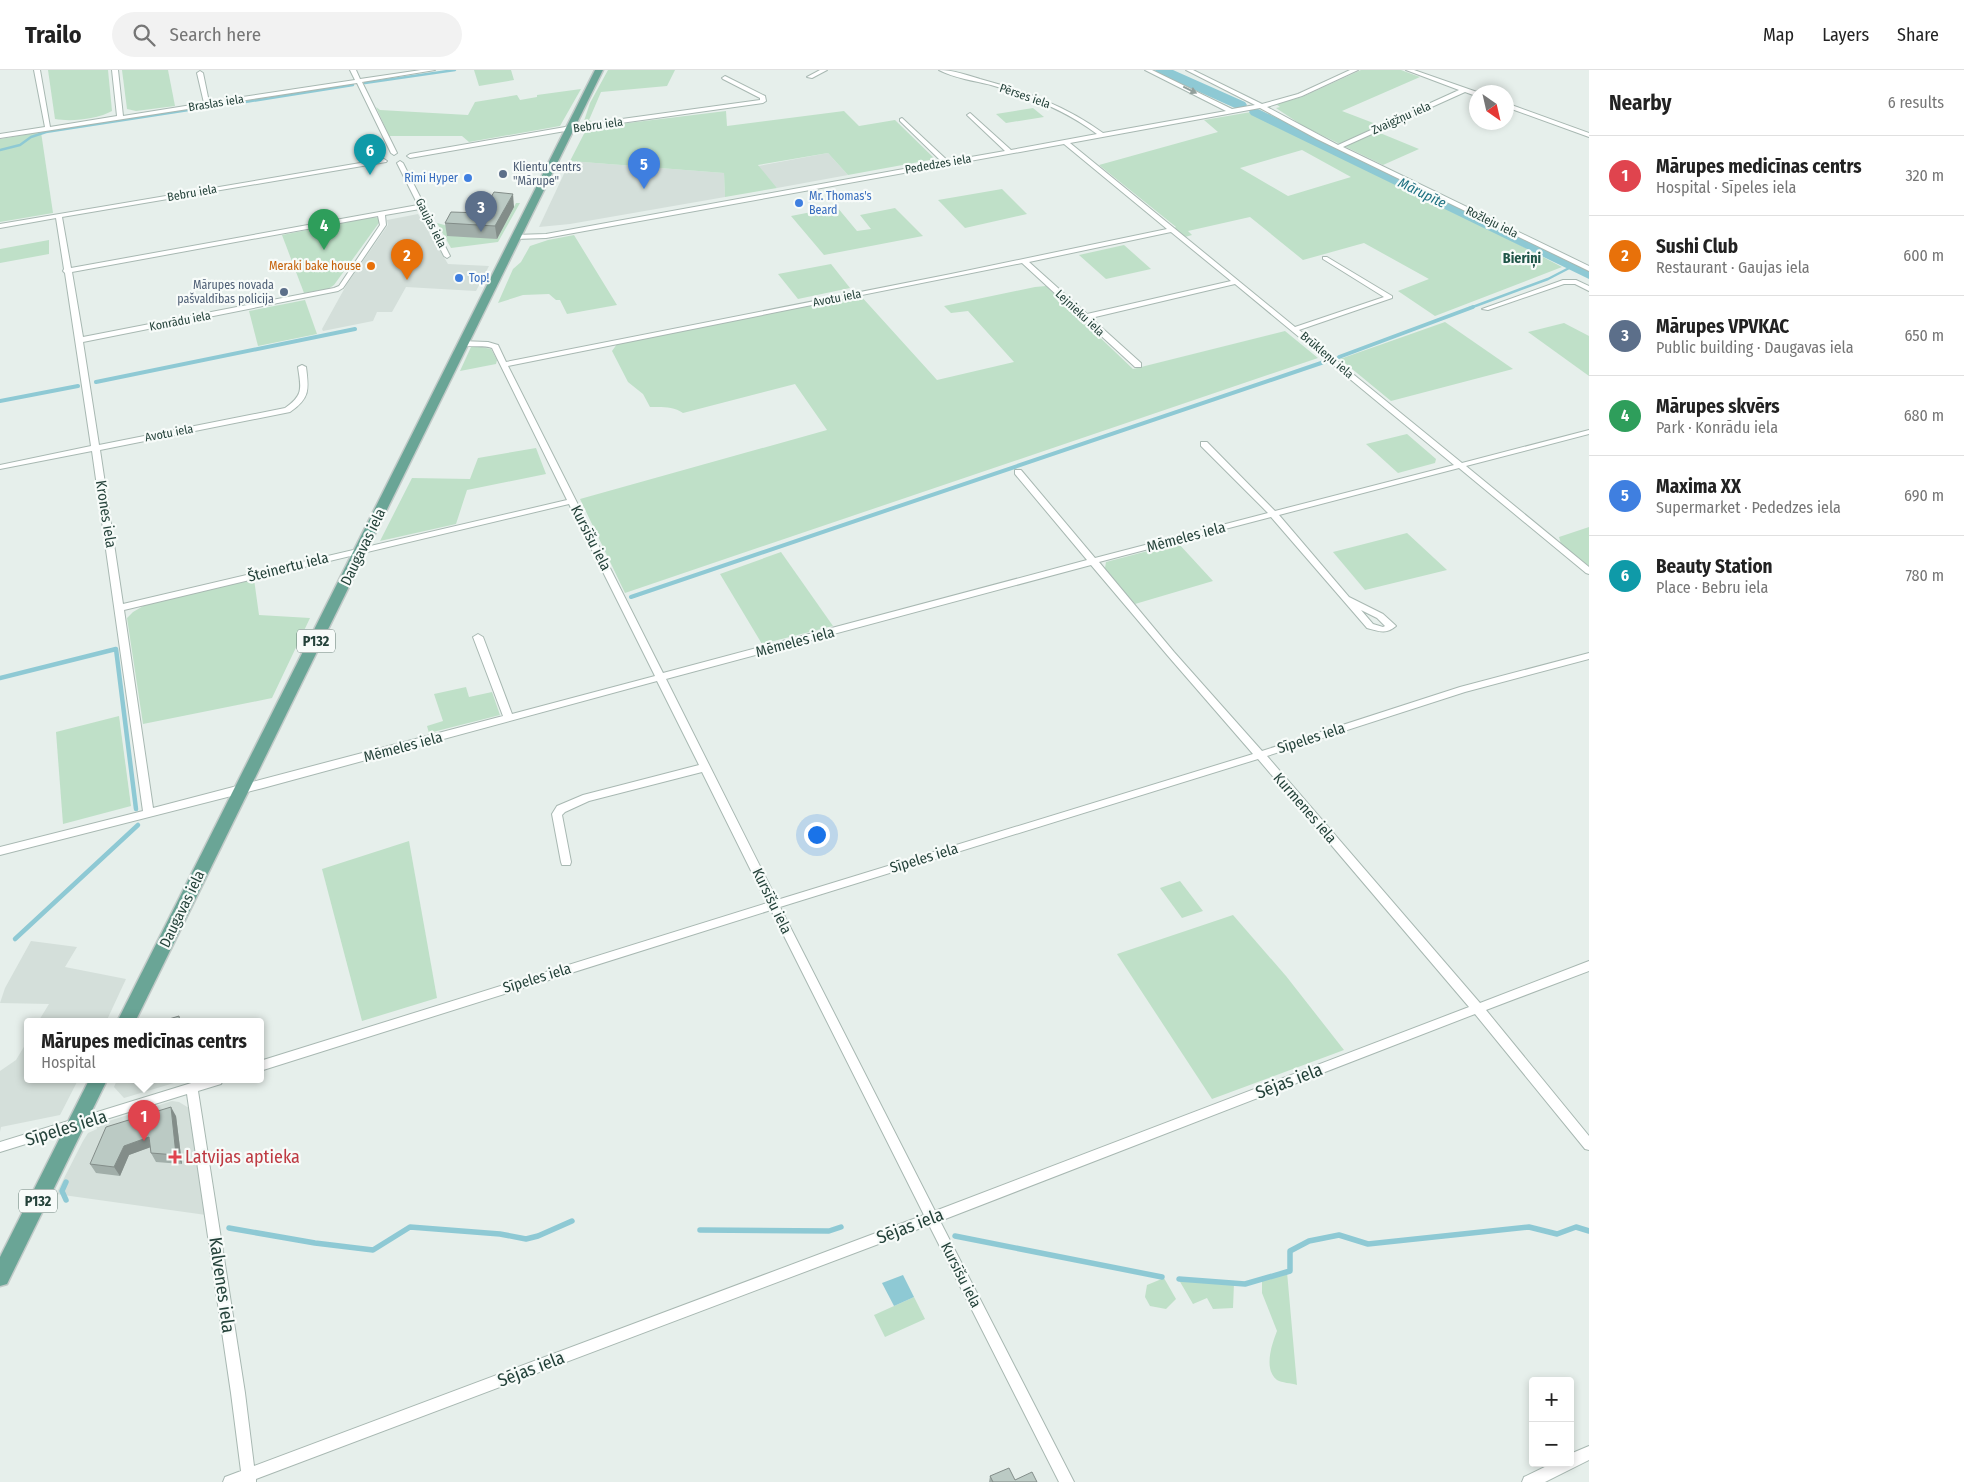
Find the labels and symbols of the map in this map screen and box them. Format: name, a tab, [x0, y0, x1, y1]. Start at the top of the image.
street label: Pērses iela	[998, 81, 1052, 111]
north arrow	[1469, 85, 1514, 130]
one-way arrow	[1183, 87, 1197, 95]
street label: Braslas iela	[187, 92, 245, 114]
street label: Zvaigžņu iela	[1369, 99, 1433, 138]
street label: Bebru iela	[572, 115, 624, 135]
pin: 6	[354, 134, 386, 175]
pin: 5	[628, 148, 660, 189]
street label: Pededzes iela	[904, 151, 972, 177]
place label: Klientu centrs "Mārupe"	[513, 160, 581, 188]
marker: Klientu centrs "Mārupe"	[497, 168, 509, 180]
place label: Rimi Hyper	[404, 171, 459, 185]
marker: Rimi Hyper	[462, 172, 474, 184]
water label: Mārupīte	[1395, 174, 1449, 212]
street label: Bebru iela	[166, 182, 218, 204]
place label: Mr. Thomas's Beard	[809, 189, 872, 217]
pin: 3	[465, 191, 497, 232]
street label: Gaujas iela	[413, 196, 449, 250]
marker: Mr. Thomas's Beard	[793, 197, 805, 209]
street label: Rožleju iela	[1464, 203, 1521, 241]
pin: 4	[308, 209, 340, 250]
pin: 2	[391, 239, 423, 280]
district label: Bieriņi	[1503, 250, 1542, 268]
place label: Meraki bake house	[269, 259, 361, 273]
marker: Meraki bake house	[365, 260, 377, 272]
place label: Top!	[469, 271, 490, 285]
marker: Top!	[453, 272, 465, 284]
place label: Mārupes novada pašvaldības policija	[177, 278, 274, 306]
marker: Mārupes novada pašvaldības policija	[278, 286, 290, 298]
street label: Avotu iela	[812, 286, 862, 310]
street label: Lejnieku iela	[1053, 287, 1107, 339]
street label: Konrādu iela	[148, 308, 212, 334]
street label: Brūkleņu iela	[1297, 329, 1356, 382]
street label: Avotu iela	[144, 421, 194, 445]
street label: Krones iela	[92, 479, 120, 549]
street label: Kursīšu iela	[567, 502, 615, 574]
street label: Daugavas iela	[337, 505, 389, 589]
street label: Mēmeles iela	[1145, 518, 1227, 556]
street label: Šteinertu iela	[246, 548, 330, 586]
street label: Mēmeles iela	[754, 623, 836, 661]
road number: P132	[297, 630, 335, 652]
street label: Sīpeles iela	[1275, 719, 1347, 757]
street label: Mēmeles iela	[362, 728, 444, 766]
street label: Kurmenes iela	[1270, 769, 1340, 847]
your location	[804, 822, 830, 848]
street label: Sīpeles iela	[888, 839, 960, 877]
street label: Kursīšu iela	[748, 865, 796, 937]
street label: Daugavas iela	[156, 867, 208, 951]
street label: Sīpeles iela	[501, 959, 573, 997]
street label: Sējas iela	[1252, 1058, 1326, 1104]
pin: 1	[128, 1100, 160, 1141]
street label: Sīpeles iela	[22, 1105, 110, 1151]
place label: Latvijas aptieka	[185, 1146, 300, 1168]
marker: Latvijas aptieka	[169, 1151, 181, 1163]
road number: P132	[19, 1190, 57, 1212]
street label: Sējas iela	[873, 1203, 947, 1249]
street label: Kalvenes iela	[204, 1236, 240, 1335]
street label: Kursīšu iela	[937, 1239, 985, 1311]
street label: Sējas iela	[494, 1346, 568, 1392]

